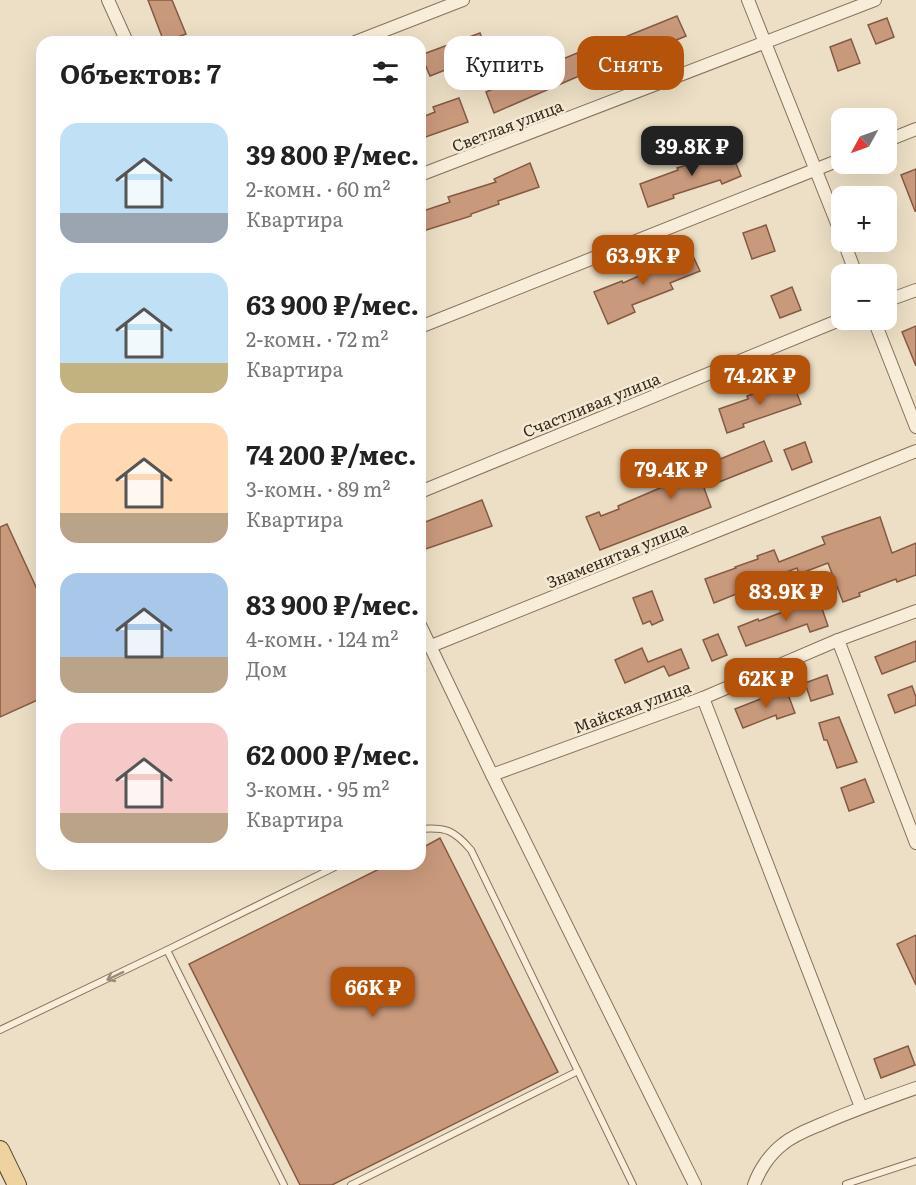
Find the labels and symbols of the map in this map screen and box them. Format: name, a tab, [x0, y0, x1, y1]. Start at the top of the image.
street label: Светлая улица	[448, 93, 567, 157]
north arrow	[831, 108, 897, 174]
pin: 39.8K ₽	[637, 126, 747, 177]
pin: 63.9K ₽	[588, 235, 698, 286]
pin: 74.2K ₽	[705, 355, 815, 406]
street label: Счастливая улица	[519, 365, 664, 443]
pin: 79.4K ₽	[616, 449, 726, 500]
street label: Знаменитая улица	[543, 514, 692, 593]
pin: 83.9K ₽	[731, 571, 841, 622]
pin: 62K ₽	[724, 658, 808, 709]
street label: Майская улица	[570, 673, 695, 738]
pin: 66K ₽	[331, 967, 415, 1018]
one-way arrow	[106, 970, 124, 982]

